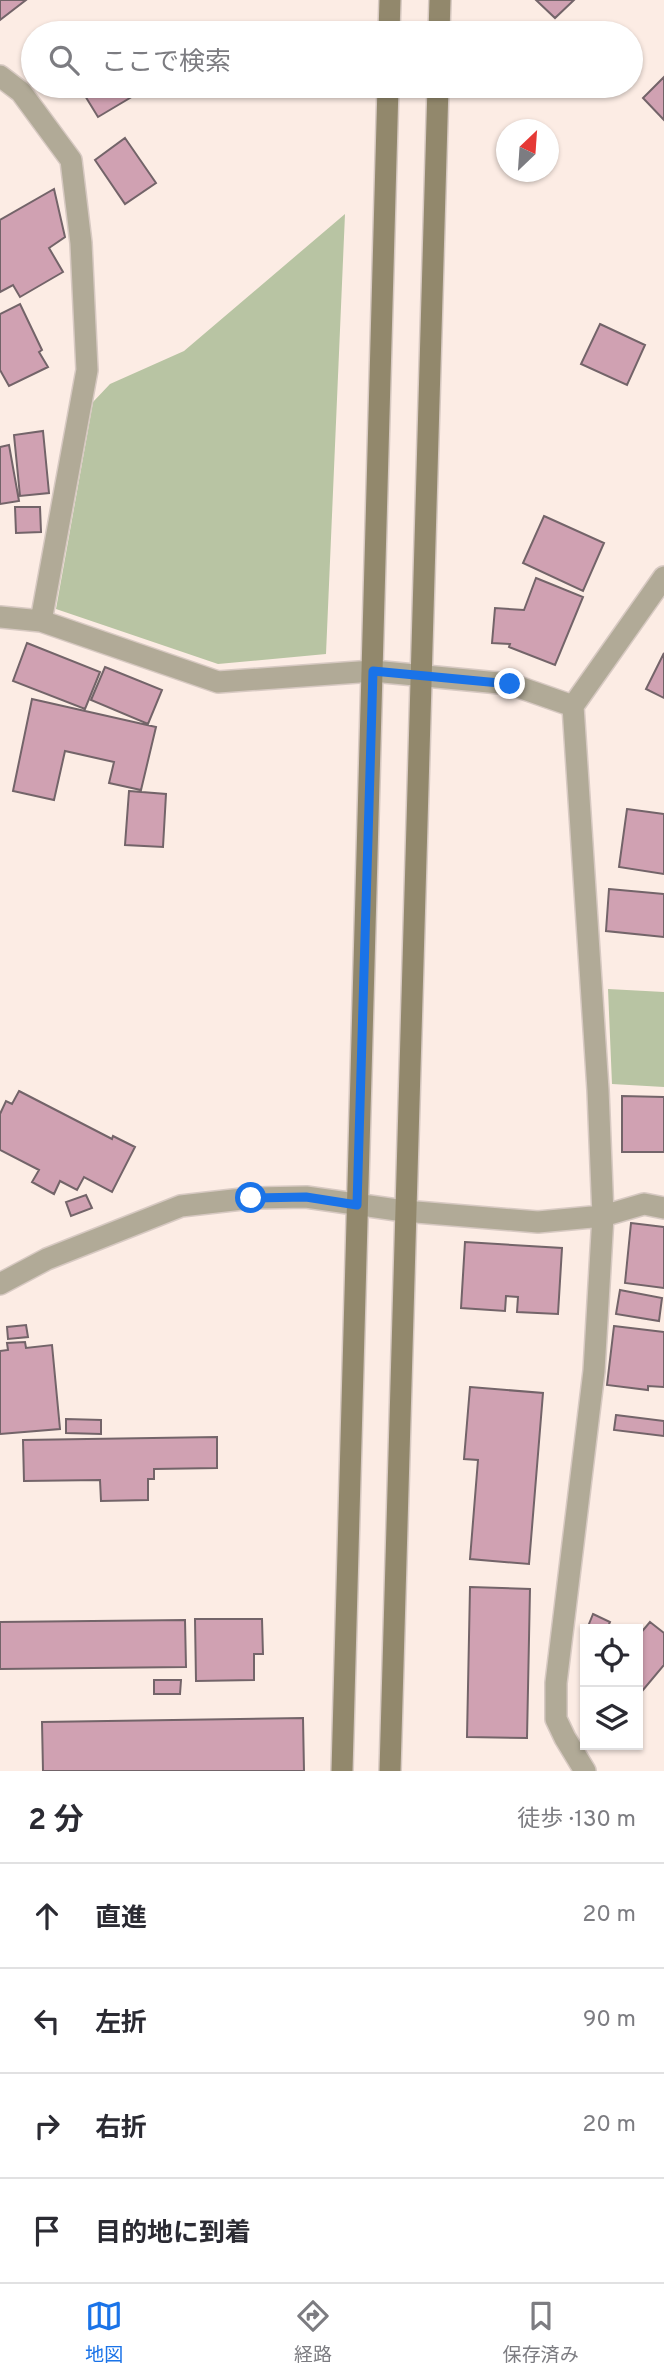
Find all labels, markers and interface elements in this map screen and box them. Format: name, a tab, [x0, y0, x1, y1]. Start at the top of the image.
search box	[21, 21, 643, 98]
icon: search	[45, 41, 83, 79]
text: ここで検索	[101, 47, 231, 80]
north arrow	[496, 119, 559, 182]
route end	[494, 668, 525, 699]
route start	[235, 1182, 266, 1213]
map controls	[580, 1624, 643, 1750]
button: locate	[580, 1624, 643, 1687]
button: layers	[580, 1687, 643, 1750]
text: 2 分	[28, 1803, 84, 1840]
text: 徒歩 · 130 m	[517, 1806, 636, 1835]
icon: ahead	[28, 1897, 66, 1935]
text: 20 m	[582, 1901, 636, 1930]
text: 直進	[95, 1903, 147, 1936]
icon: left	[28, 2002, 66, 2040]
text: 90 m	[583, 2006, 636, 2035]
text: 左折	[95, 2008, 147, 2041]
icon: right	[28, 2107, 66, 2145]
text: 20 m	[582, 2111, 636, 2140]
text: 右折	[95, 2113, 147, 2146]
icon: arrive	[28, 2212, 66, 2250]
text: 目的地に到着	[95, 2218, 251, 2251]
tab: 地図	[85, 2297, 123, 2368]
tab: 経路	[294, 2297, 332, 2368]
tab: 保存済み	[503, 2297, 579, 2368]

